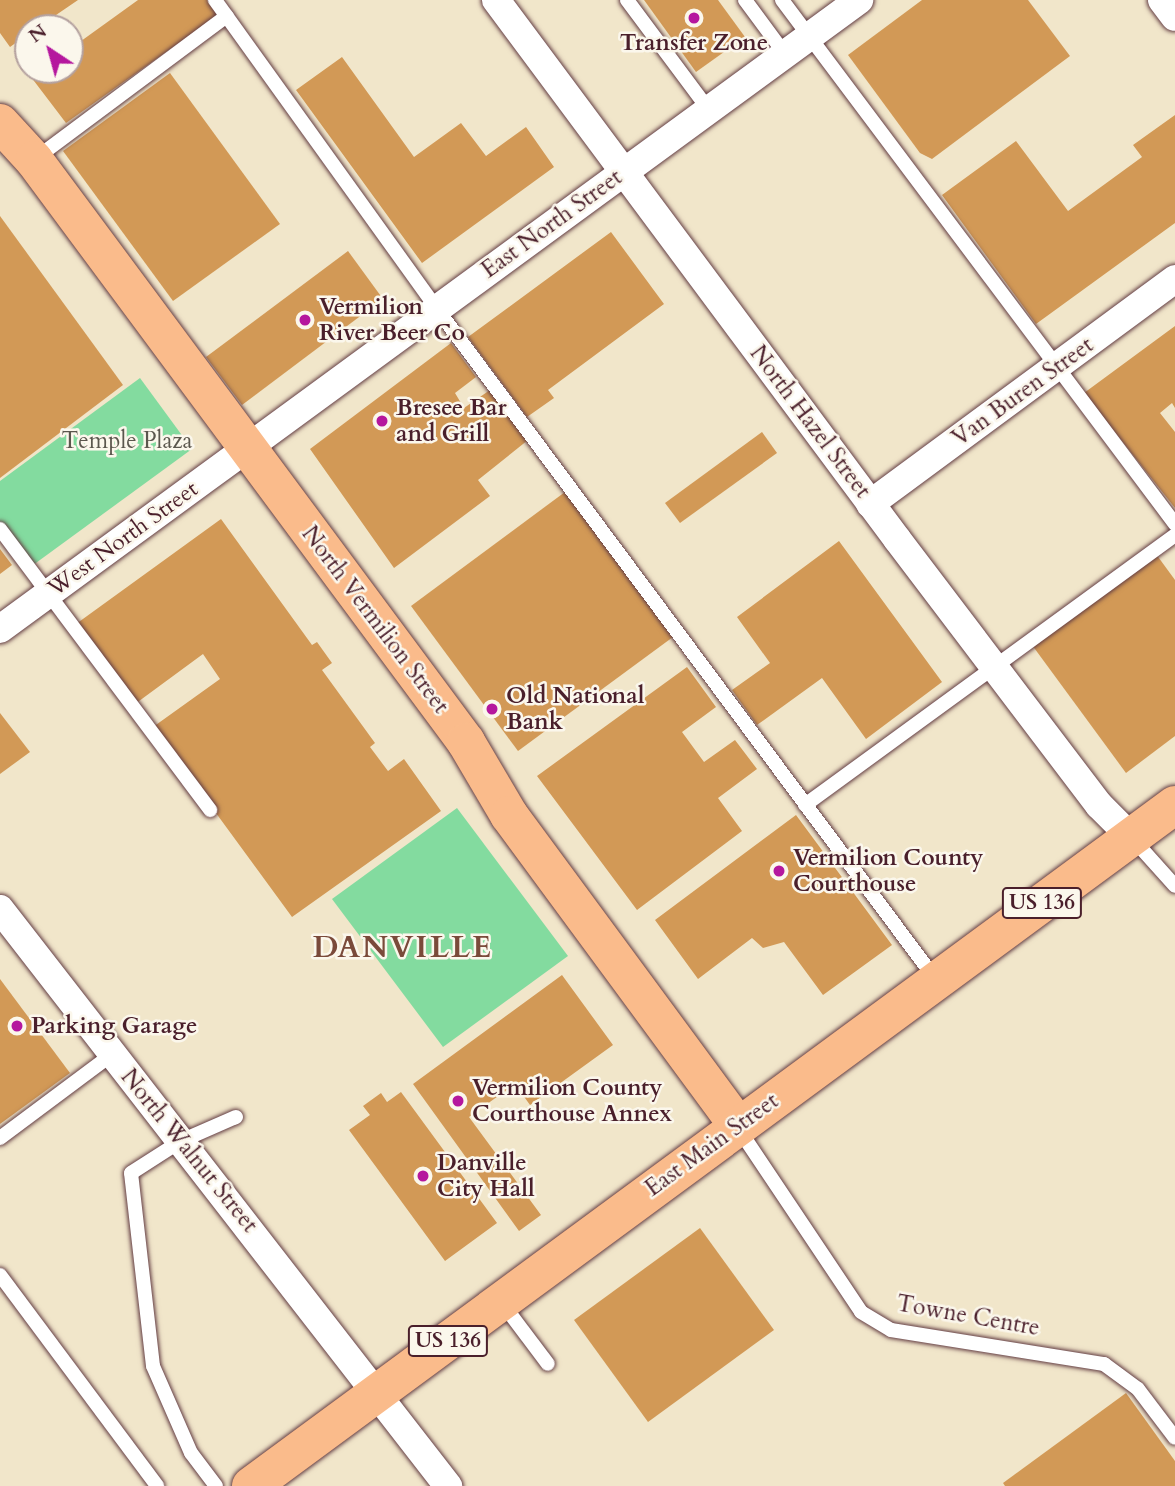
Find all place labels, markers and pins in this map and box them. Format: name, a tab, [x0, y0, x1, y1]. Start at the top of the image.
marker: Transfer Zone	[686, 10, 702, 26]
place label: Transfer Zone	[620, 29, 768, 57]
place label: Vermilion River Beer Co	[319, 293, 465, 347]
marker: Vermilion River Beer Co	[297, 312, 313, 328]
place label: Bresee Bar and Grill	[396, 394, 507, 448]
marker: Bresee Bar and Grill	[374, 413, 390, 429]
place label: Old National Bank	[506, 682, 644, 736]
marker: Old National Bank	[484, 701, 500, 717]
place label: Vermilion County Courthouse	[793, 844, 983, 898]
marker: Vermilion County Courthouse	[771, 863, 787, 879]
place label: Parking Garage	[31, 1012, 197, 1040]
marker: Parking Garage	[9, 1018, 25, 1034]
place label: Vermilion County Courthouse Annex	[472, 1074, 672, 1128]
marker: Vermilion County Courthouse Annex	[450, 1093, 466, 1109]
place label: Danville City Hall	[437, 1149, 535, 1203]
marker: Danville City Hall	[415, 1168, 431, 1184]

